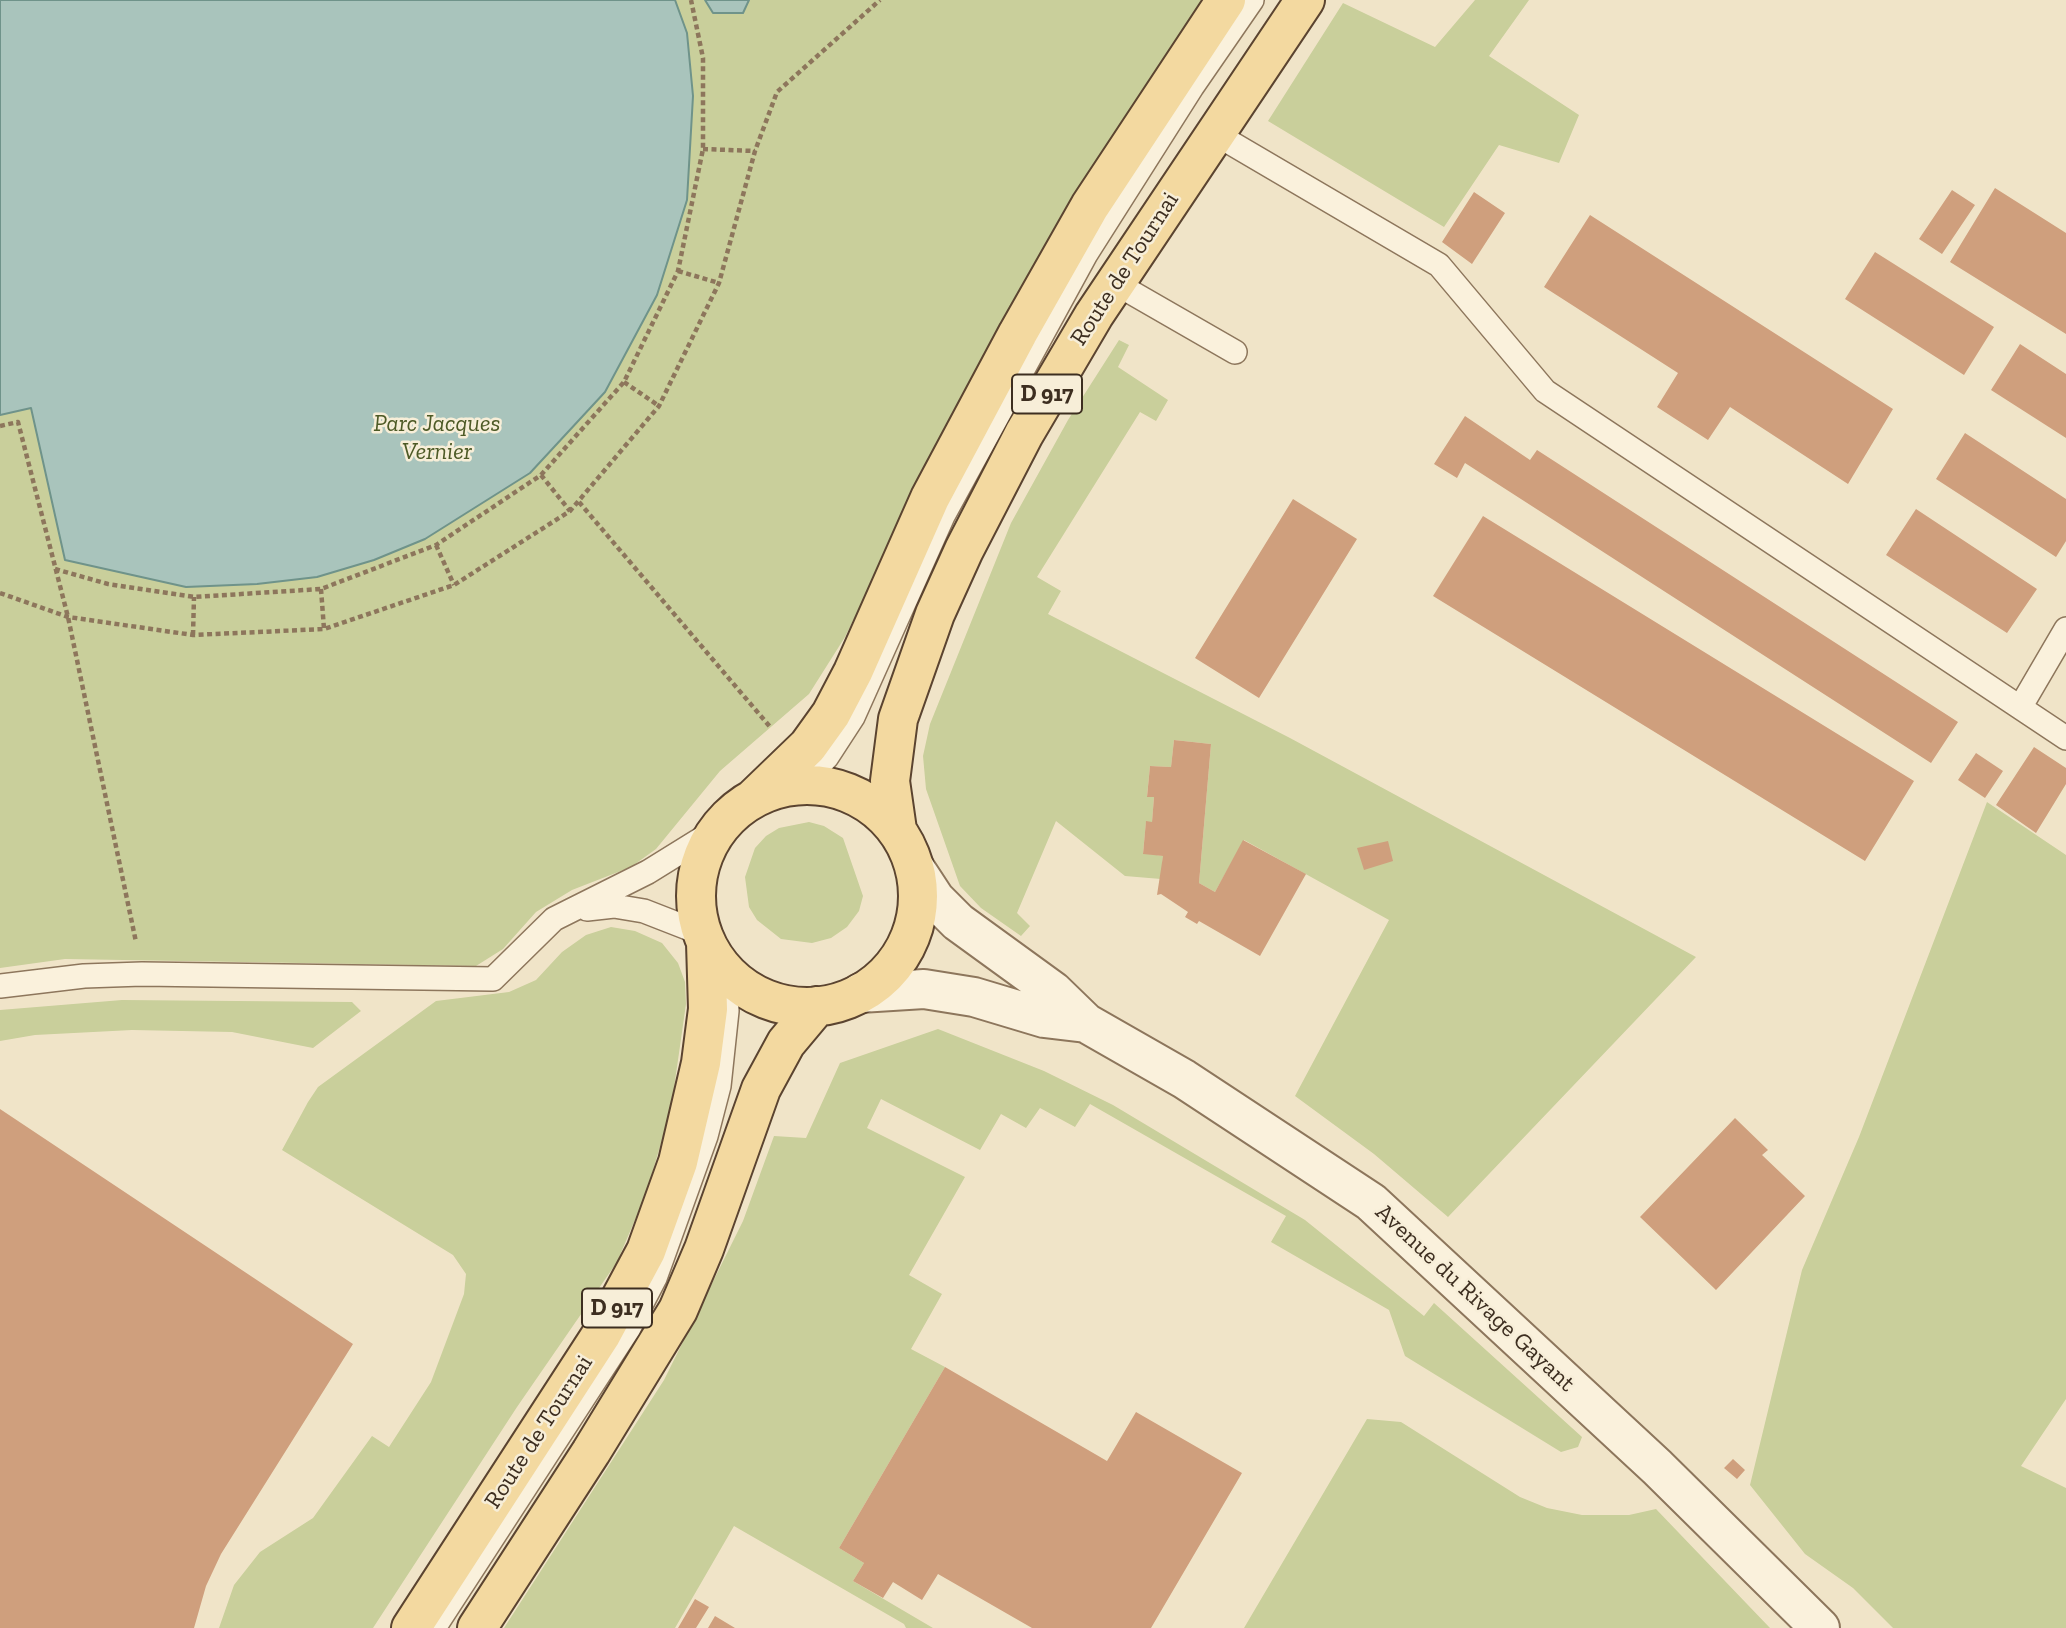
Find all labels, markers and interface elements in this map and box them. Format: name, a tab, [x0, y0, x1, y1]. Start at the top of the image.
street label: Route de Tournai	[1065, 187, 1185, 351]
road number: D 917	[1012, 374, 1082, 414]
park label: Parc Jacques Vernier	[373, 410, 501, 466]
street label: Avenue du Rivage Gayant	[1369, 1198, 1581, 1398]
road number: D 917	[582, 1288, 652, 1328]
street label: Route de Tournai	[479, 1350, 599, 1514]

